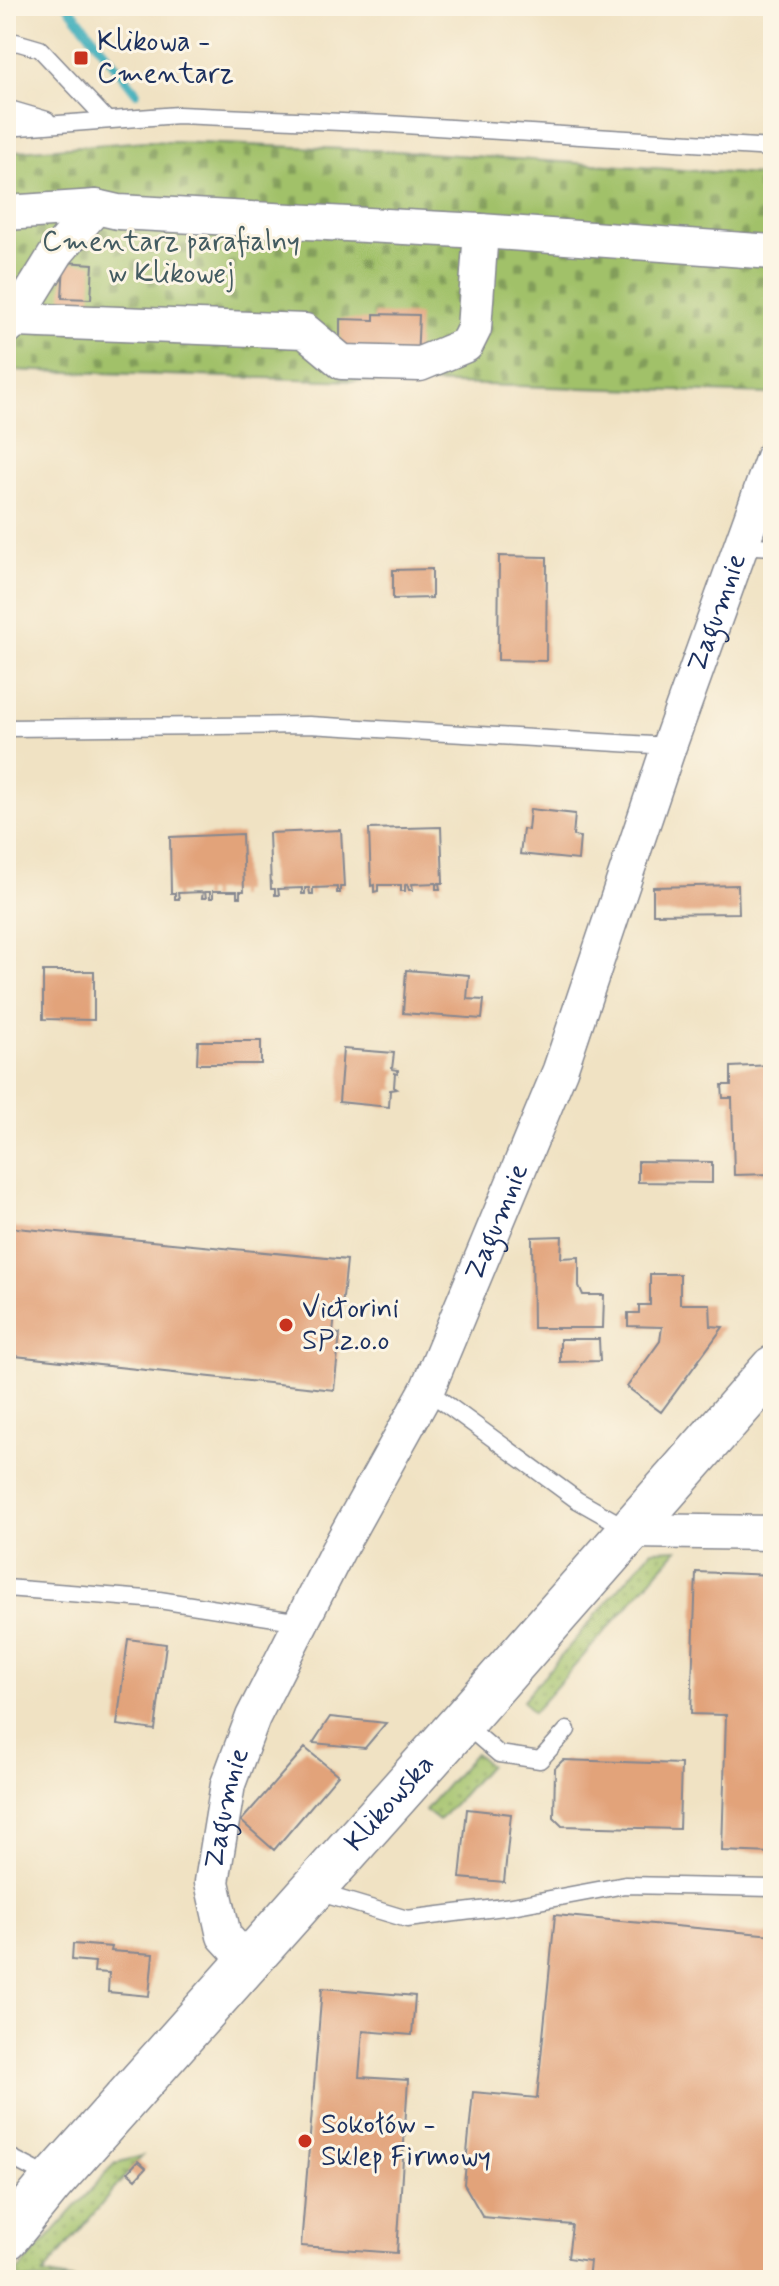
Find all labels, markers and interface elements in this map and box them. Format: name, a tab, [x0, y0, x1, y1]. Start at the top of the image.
place label: Klikowa - Cmentarz	[97, 24, 234, 93]
marker: Klikowa - Cmentarz	[72, 49, 90, 67]
park label: Cmentarz parafialny w Klikowej	[42, 224, 300, 293]
street label: Zagumnie	[679, 548, 755, 677]
street label: Zagumnie	[456, 1158, 538, 1286]
place label: Victorini SP.z.o.o	[302, 1291, 399, 1360]
marker: Victorini SP.z.o.o	[277, 1316, 295, 1334]
street label: Zagumnie	[196, 1742, 259, 1872]
street label: Klikowska	[336, 1747, 443, 1860]
place label: Sokołów - Sklep Firmowy	[321, 2107, 491, 2176]
marker: Sokołów - Sklep Firmowy	[296, 2132, 314, 2150]

